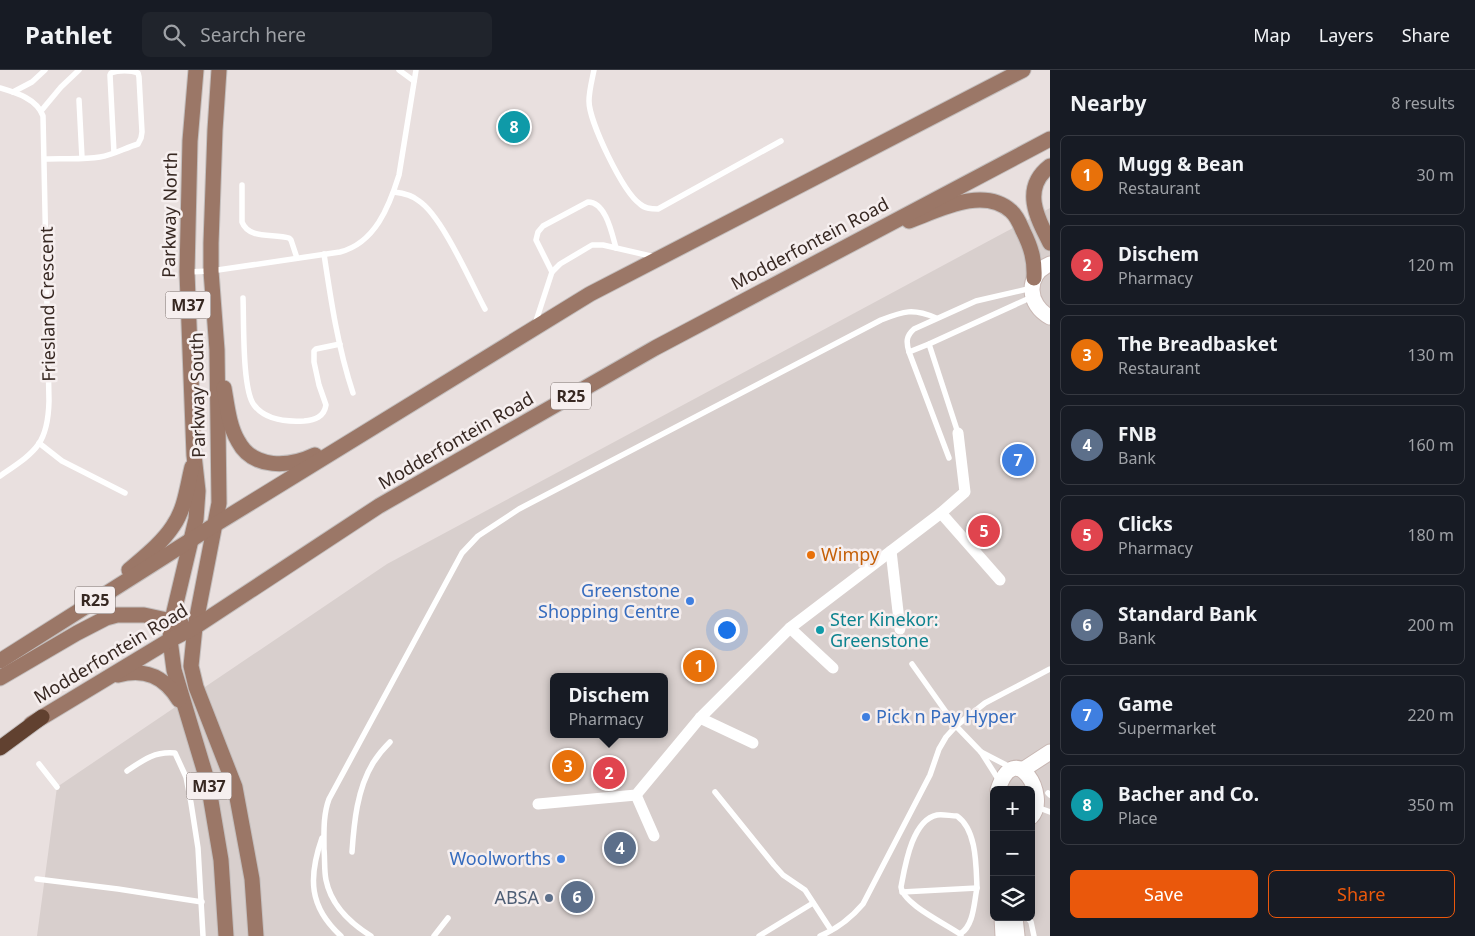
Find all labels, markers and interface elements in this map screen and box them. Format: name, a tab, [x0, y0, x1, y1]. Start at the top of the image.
search box	[142, 12, 492, 57]
text: Pathlet	[25, 18, 112, 51]
icon: search	[160, 21, 188, 49]
text: Search here	[200, 22, 306, 48]
text: Map	[1253, 23, 1291, 47]
text: Layers	[1319, 23, 1374, 47]
text: Share	[1402, 23, 1450, 47]
text: Nearby	[1070, 89, 1146, 117]
text: 8 results	[1391, 92, 1455, 114]
pin: 8	[498, 108, 530, 146]
text: Mugg & Bean	[1118, 151, 1244, 177]
street label: Parkway North	[156, 152, 182, 278]
text: 1	[1082, 164, 1092, 186]
text: 30 m	[1417, 164, 1454, 186]
text: Restaurant	[1118, 177, 1200, 199]
street label: Modderfontein Road	[726, 191, 893, 295]
street label: Friesland Crescent	[34, 226, 60, 382]
text: Dischem	[1118, 241, 1199, 267]
text: 2	[1082, 254, 1092, 276]
text: 120 m	[1407, 254, 1454, 276]
text: Pharmacy	[1118, 267, 1193, 289]
road number: M37	[166, 292, 210, 318]
text: The Breadbasket	[1118, 331, 1277, 357]
street label: Parkway South	[184, 332, 210, 458]
text: 3	[1082, 344, 1092, 366]
text: 130 m	[1407, 344, 1454, 366]
text: Restaurant	[1118, 357, 1200, 379]
road number: R25	[551, 382, 591, 410]
street label: Modderfontein Road	[374, 386, 537, 494]
text: FNB	[1118, 421, 1157, 447]
text: 4	[1082, 434, 1092, 456]
text: 160 m	[1407, 434, 1454, 456]
pin: 7	[1002, 441, 1034, 479]
text: Bank	[1118, 447, 1156, 469]
text: Clicks	[1118, 511, 1173, 537]
pin: 5	[968, 512, 1000, 550]
text: 5	[1082, 524, 1092, 546]
text: 180 m	[1407, 524, 1454, 546]
text: Pharmacy	[1118, 537, 1193, 559]
place label: Wimpy	[821, 542, 880, 566]
marker: Wimpy	[805, 549, 817, 561]
place label: Greenstone Shopping Centre	[538, 578, 680, 623]
road number: R25	[75, 586, 115, 614]
marker: Greenstone Shopping Centre	[684, 595, 696, 607]
street label: Modderfontein Road	[29, 598, 192, 709]
text: Standard Bank	[1118, 601, 1257, 627]
place label: Ster Kinekor: Greenstone	[830, 607, 938, 652]
text: 6	[1082, 614, 1092, 636]
text: 200 m	[1407, 614, 1454, 636]
your location	[714, 617, 740, 643]
marker: Ster Kinekor: Greenstone	[814, 624, 826, 636]
text: Bank	[1118, 627, 1156, 649]
pin: 1	[683, 647, 715, 685]
popup	[550, 673, 668, 738]
text: Dischem	[568, 682, 650, 708]
text: Game	[1118, 691, 1173, 717]
place label: Pick n Pay Hyper	[876, 704, 1017, 728]
text: 7	[1082, 704, 1092, 726]
text: 220 m	[1407, 704, 1454, 726]
text: Pharmacy	[568, 708, 643, 730]
marker: Pick n Pay Hyper	[860, 711, 872, 723]
text: Supermarket	[1118, 717, 1216, 739]
pin: 3	[552, 747, 584, 785]
pin: 2	[593, 754, 625, 792]
road number: M37	[186, 772, 232, 799]
text: Bacher and Co.	[1118, 781, 1259, 807]
map controls	[990, 786, 1035, 921]
button: +	[990, 786, 1035, 831]
text: 8	[1082, 794, 1092, 816]
text: 350 m	[1407, 794, 1454, 816]
text: Place	[1118, 807, 1158, 829]
pin: 4	[604, 829, 636, 867]
button: −	[990, 831, 1035, 876]
place label: Woolworths	[449, 846, 551, 870]
marker: Woolworths	[555, 853, 567, 865]
button: Save	[1070, 870, 1258, 918]
button: Share	[1268, 870, 1455, 918]
button: layers	[990, 876, 1035, 921]
pin: 6	[561, 878, 593, 916]
place label: ABSA	[494, 885, 539, 909]
marker: ABSA	[543, 892, 555, 904]

